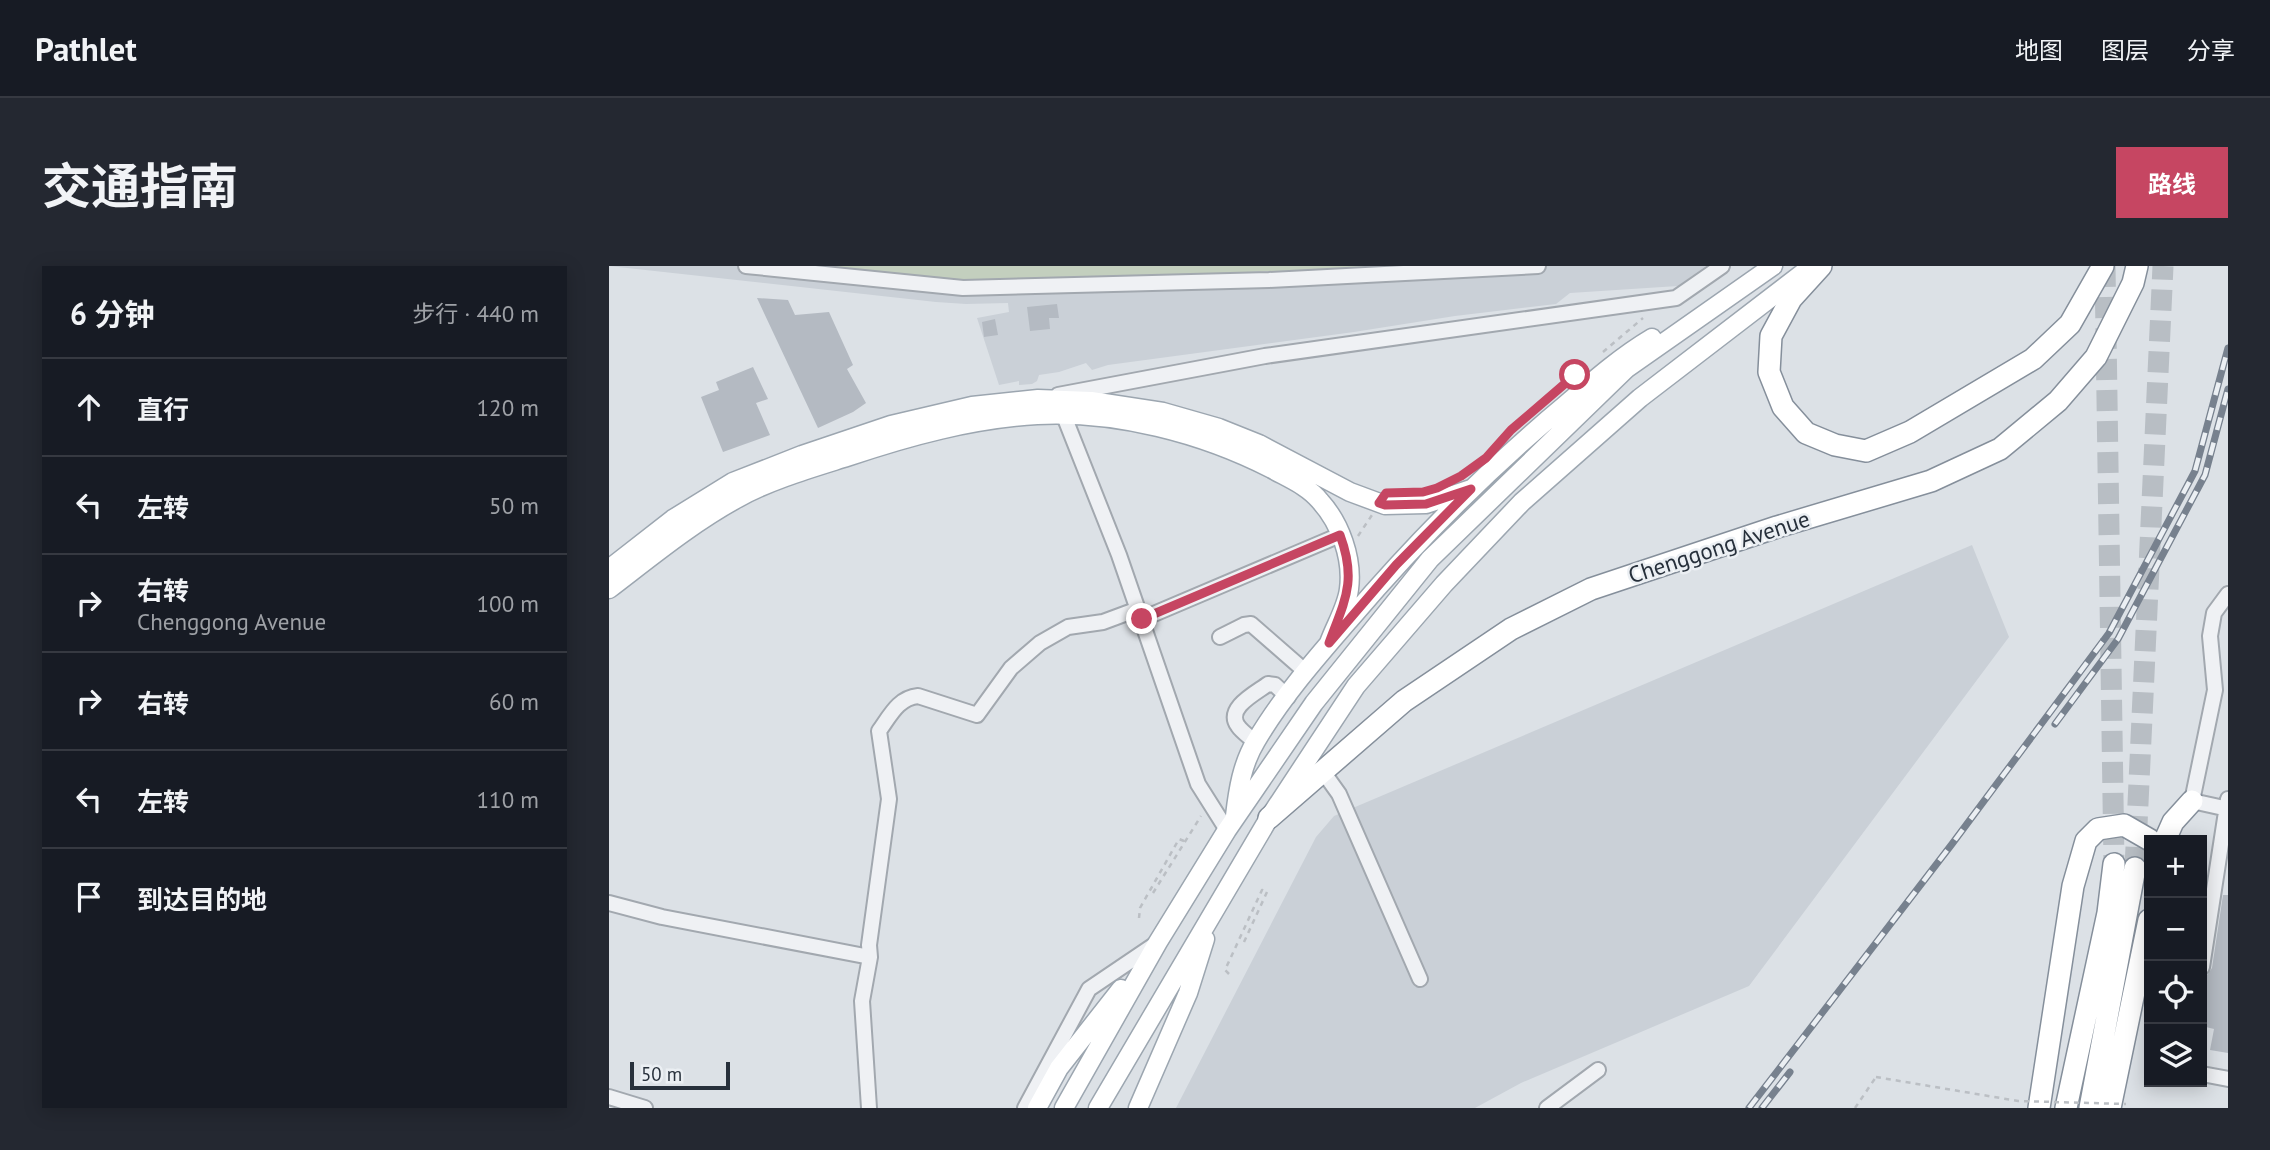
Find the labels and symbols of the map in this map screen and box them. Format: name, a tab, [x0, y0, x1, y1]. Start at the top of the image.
route start	[1559, 359, 1590, 390]
street label: Chenggong Avenue	[1624, 504, 1813, 590]
route end	[1126, 603, 1157, 634]
scale bar	[630, 1059, 730, 1091]

